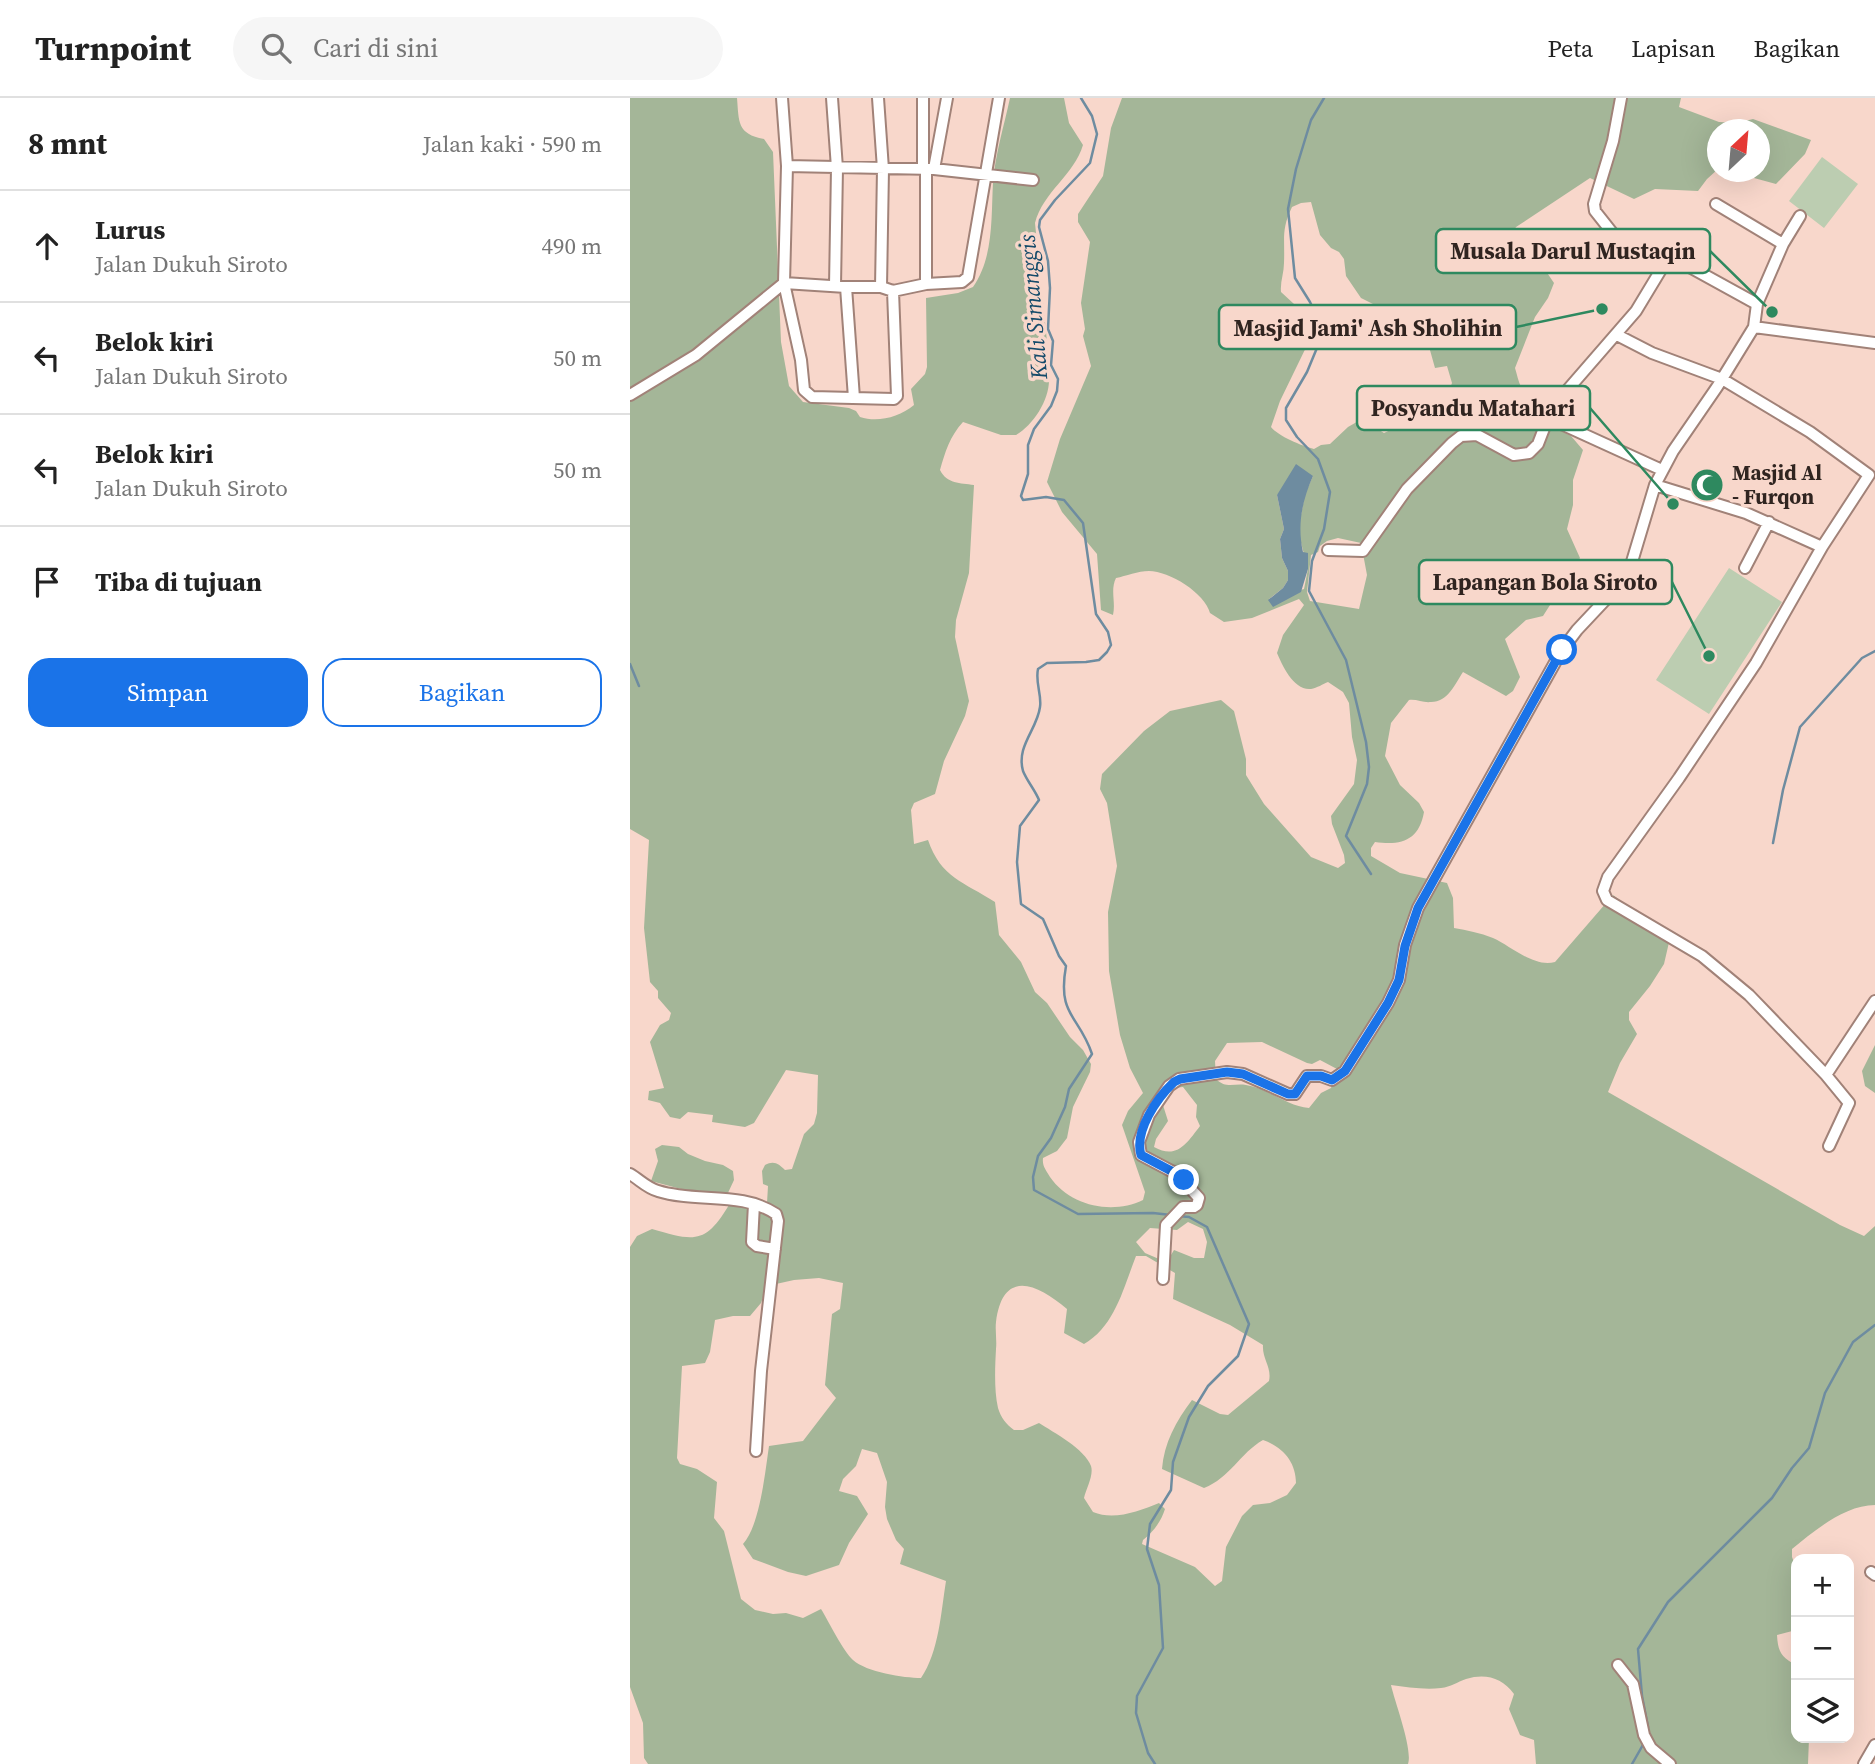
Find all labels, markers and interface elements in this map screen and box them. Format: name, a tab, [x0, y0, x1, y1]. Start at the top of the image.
search box	[233, 17, 723, 80]
text: Turnpoint	[35, 26, 191, 71]
icon: search	[257, 29, 295, 67]
text: Cari di sini	[313, 30, 438, 66]
text: Peta	[1547, 32, 1593, 65]
text: Lapisan	[1631, 32, 1716, 65]
text: Bagikan	[1754, 32, 1840, 65]
north arrow	[1707, 119, 1770, 182]
text: 8 mnt	[28, 123, 107, 164]
text: Jalan kaki · 590 m	[423, 128, 602, 160]
text: Lurus	[95, 212, 165, 248]
icon: ahead	[28, 227, 66, 265]
callout: Musala Darul Mustaqin	[1436, 229, 1710, 273]
text: 490 m	[541, 230, 602, 262]
water label: Kali Simanggis	[1011, 233, 1055, 382]
text: Musala Darul Mustaqin	[1450, 235, 1696, 267]
text: Jalan Dukuh Siroto	[95, 248, 288, 280]
callout: Masjid Jami' Ash Sholihin	[1219, 305, 1516, 349]
text: Masjid Jami' Ash Sholihin	[1234, 312, 1503, 344]
text: Belok kiri	[95, 324, 213, 360]
icon: left	[28, 339, 66, 377]
text: 50 m	[553, 342, 602, 374]
text: Jalan Dukuh Siroto	[95, 360, 288, 392]
callout: Posyandu Matahari	[1357, 386, 1590, 430]
text: Posyandu Matahari	[1371, 392, 1575, 424]
text: Belok kiri	[95, 436, 213, 472]
icon: left	[28, 451, 66, 489]
text: 50 m	[553, 454, 602, 486]
place label: Masjid Al - Furqon	[1732, 458, 1822, 511]
mosque icon: Masjid Al - Furqon	[1688, 466, 1726, 504]
text: Jalan Dukuh Siroto	[95, 472, 288, 504]
callout: Lapangan Bola Siroto	[1419, 560, 1672, 604]
icon: arrive	[28, 563, 66, 601]
text: Tiba di tujuan	[95, 564, 262, 600]
text: Lapangan Bola Siroto	[1432, 566, 1658, 598]
route start	[1546, 634, 1577, 665]
button: Simpan	[28, 658, 308, 727]
button: Bagikan	[322, 658, 602, 727]
route end	[1168, 1164, 1199, 1195]
map controls	[1791, 1554, 1854, 1743]
button: +	[1791, 1554, 1854, 1617]
button: −	[1791, 1617, 1854, 1680]
button: layers	[1791, 1680, 1854, 1743]

